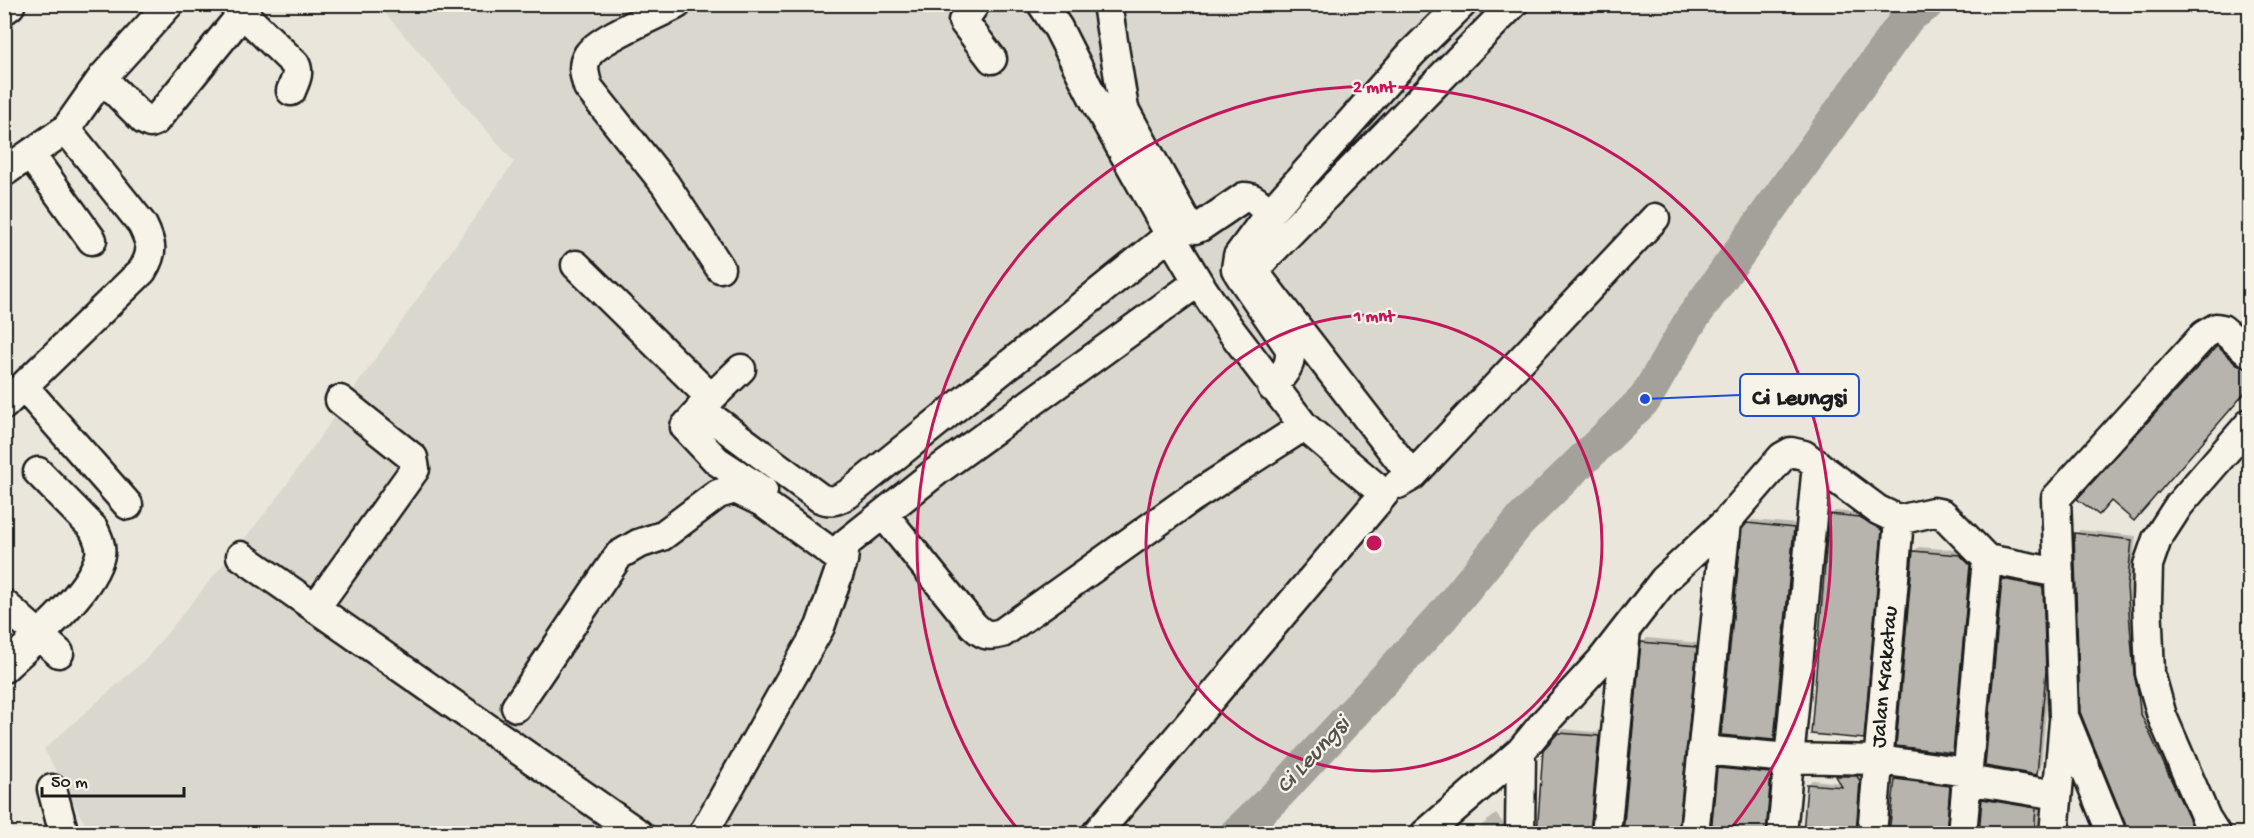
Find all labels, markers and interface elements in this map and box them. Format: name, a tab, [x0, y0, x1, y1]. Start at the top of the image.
text: 2 mnt	[1353, 78, 1397, 99]
text: 1 mnt	[1353, 307, 1396, 328]
callout: Ci Leungsi	[1740, 374, 1859, 416]
text: Ci Leungsi	[1752, 385, 1848, 414]
centre of rings	[1364, 533, 1384, 553]
street label: Jalan Krakatau	[1867, 605, 1905, 749]
water label: Ci Leungsi	[1271, 709, 1359, 801]
scale bar	[42, 760, 184, 798]
text: 50 m	[51, 773, 88, 794]

